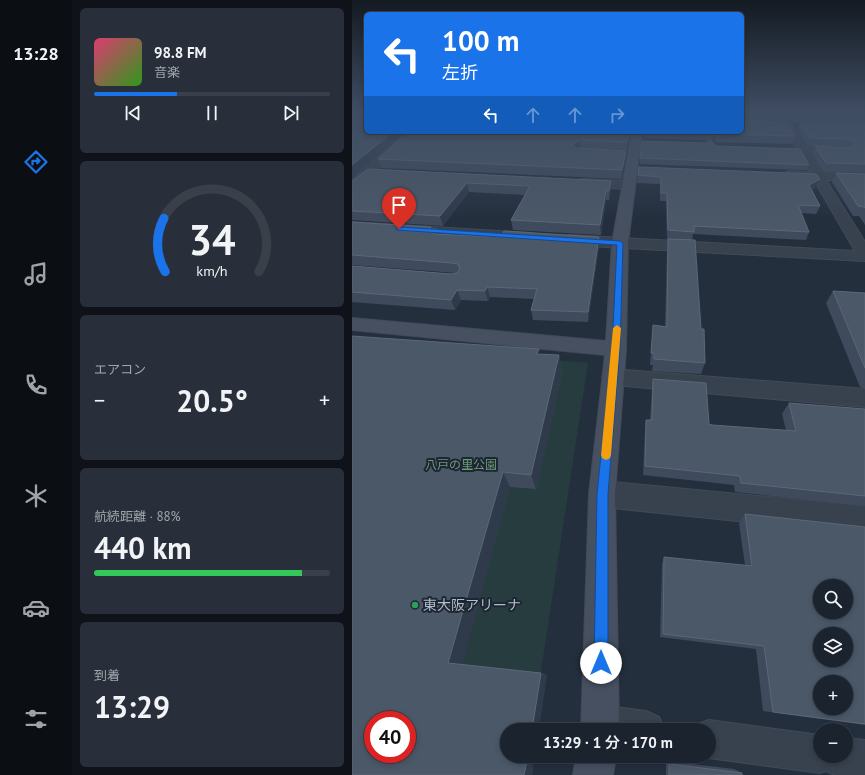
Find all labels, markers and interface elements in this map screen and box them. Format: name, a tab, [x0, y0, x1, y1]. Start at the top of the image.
text: 100 m	[442, 22, 519, 59]
icon: left	[376, 28, 428, 80]
text: 13:28	[13, 42, 59, 65]
text: 98.8 FM	[154, 43, 207, 62]
text: 左折	[442, 61, 478, 84]
text: 音楽	[154, 64, 180, 81]
icon: previous	[122, 102, 144, 124]
icon: pause	[201, 102, 223, 124]
icon: next	[280, 102, 302, 124]
icon: left	[480, 104, 502, 126]
icon: ahead	[522, 104, 544, 126]
icon: ahead	[564, 104, 586, 126]
icon: right	[606, 104, 628, 126]
icon: directions	[22, 148, 50, 176]
pin	[382, 188, 416, 229]
icon: arrive	[388, 194, 410, 216]
text: 34	[188, 213, 236, 266]
icon: music	[22, 260, 50, 288]
text: km/h	[196, 261, 228, 280]
text: エアコン	[94, 361, 146, 378]
icon: phone	[22, 371, 50, 399]
text: 20.5°	[176, 381, 248, 420]
text: −	[94, 386, 105, 414]
text: +	[319, 386, 330, 414]
park label: 八戸の里公園	[425, 457, 497, 472]
icon: climate	[22, 482, 50, 510]
text: 航続距離 · 88%	[94, 508, 181, 525]
text: 440 km	[94, 528, 192, 567]
map controls	[813, 579, 853, 763]
button: search	[813, 579, 853, 619]
icon: car	[22, 594, 50, 622]
place label: 東大阪アリーナ	[423, 596, 521, 614]
marker: 東大阪アリーナ	[410, 600, 420, 610]
button: layers	[813, 627, 853, 667]
position arrow	[580, 642, 622, 684]
text: 到着	[94, 667, 120, 684]
button: +	[813, 675, 853, 715]
text: 13:29	[94, 687, 170, 726]
icon: filters	[22, 705, 50, 733]
speed limit sign: 40	[364, 711, 416, 763]
button: −	[813, 723, 853, 763]
text: 13:29 · 1 分 · 170 m	[543, 733, 673, 752]

